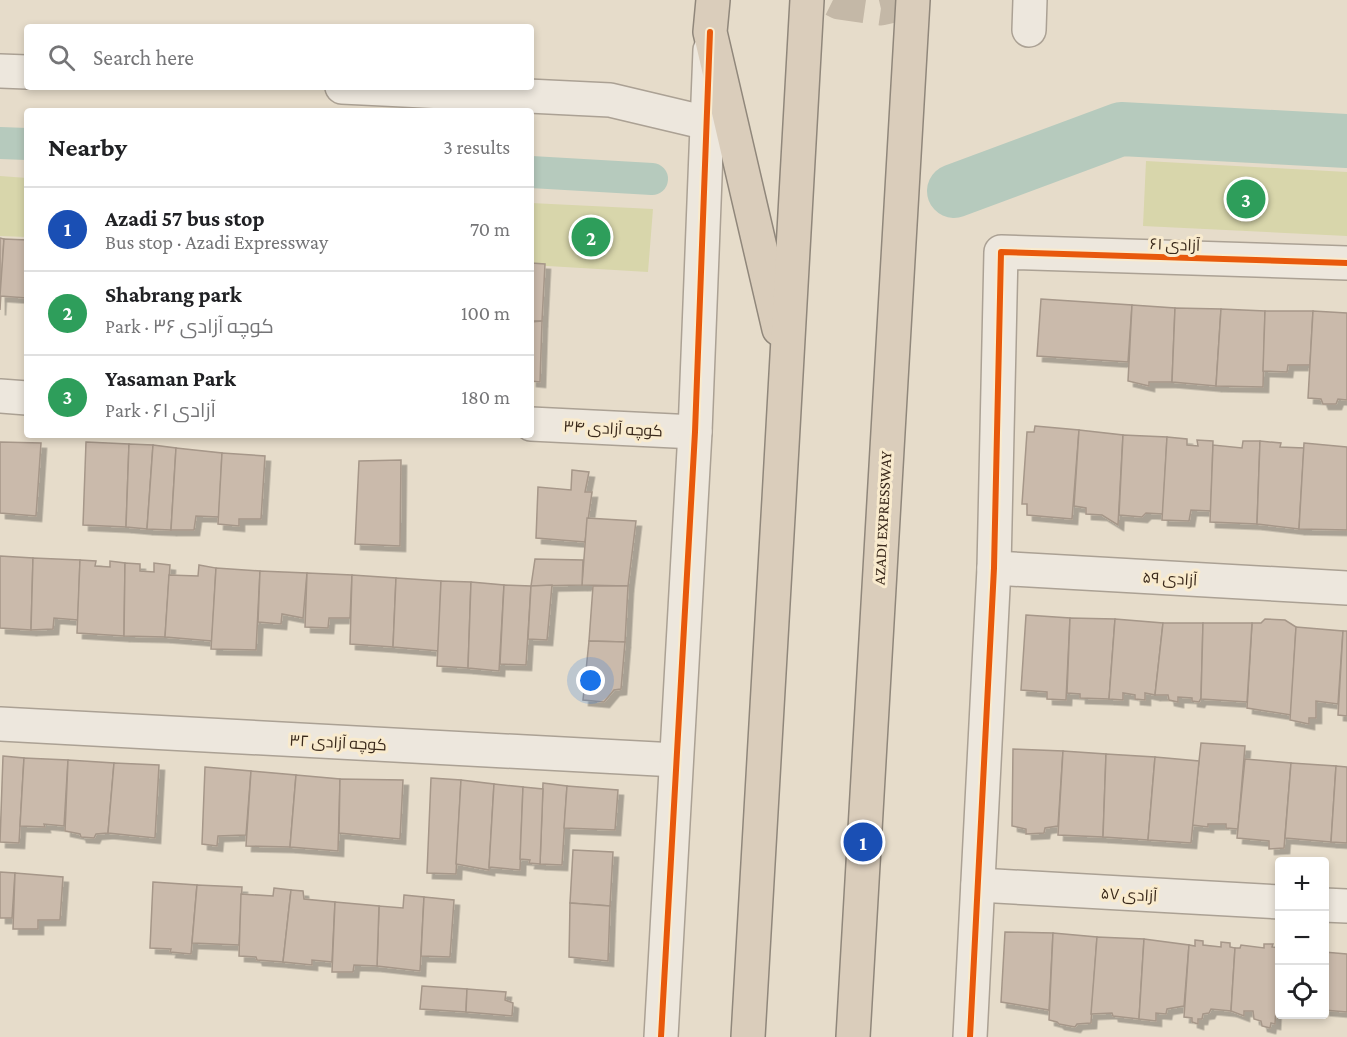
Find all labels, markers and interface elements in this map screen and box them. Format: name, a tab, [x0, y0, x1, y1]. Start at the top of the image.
search box	[24, 24, 534, 90]
icon: search	[45, 41, 78, 74]
text: Search here	[93, 45, 194, 70]
text: Nearby	[48, 133, 127, 162]
text: 3 results	[443, 136, 510, 158]
pin: 3	[1226, 176, 1266, 222]
text: Azadi 57 bus stop	[105, 206, 265, 231]
pin: 2	[572, 214, 610, 260]
text: 1	[64, 218, 71, 240]
text: 70 m	[470, 218, 510, 240]
text: Bus stop · Azadi Expressway	[105, 231, 328, 253]
street label: آزادی ۶۱	[1149, 235, 1201, 256]
text: Shabrang park	[105, 282, 242, 307]
text: 2	[62, 302, 73, 324]
text: 100 m	[461, 302, 510, 324]
text: Park · کوچه آزادی ۳۶	[105, 315, 274, 337]
text: Yasaman Park	[105, 366, 236, 391]
text: 3	[63, 386, 72, 408]
text: 180 m	[461, 386, 510, 408]
text: Park · آزادی ۶۱	[105, 399, 216, 421]
street label: کوچه آزادی ۳۴	[563, 417, 663, 443]
street label: AZADI EXPRESSWAY	[871, 450, 895, 585]
street label: آزادی ۵۹	[1142, 569, 1199, 590]
your location	[576, 666, 605, 695]
street label: کوچه آزادی ۳۲	[289, 731, 387, 757]
pin: 1	[844, 820, 882, 864]
map controls	[1275, 857, 1329, 1019]
button: +	[1275, 857, 1329, 911]
street label: آزادی ۵۷	[1100, 885, 1158, 907]
button: −	[1275, 911, 1329, 965]
button: locate	[1275, 965, 1329, 1019]

